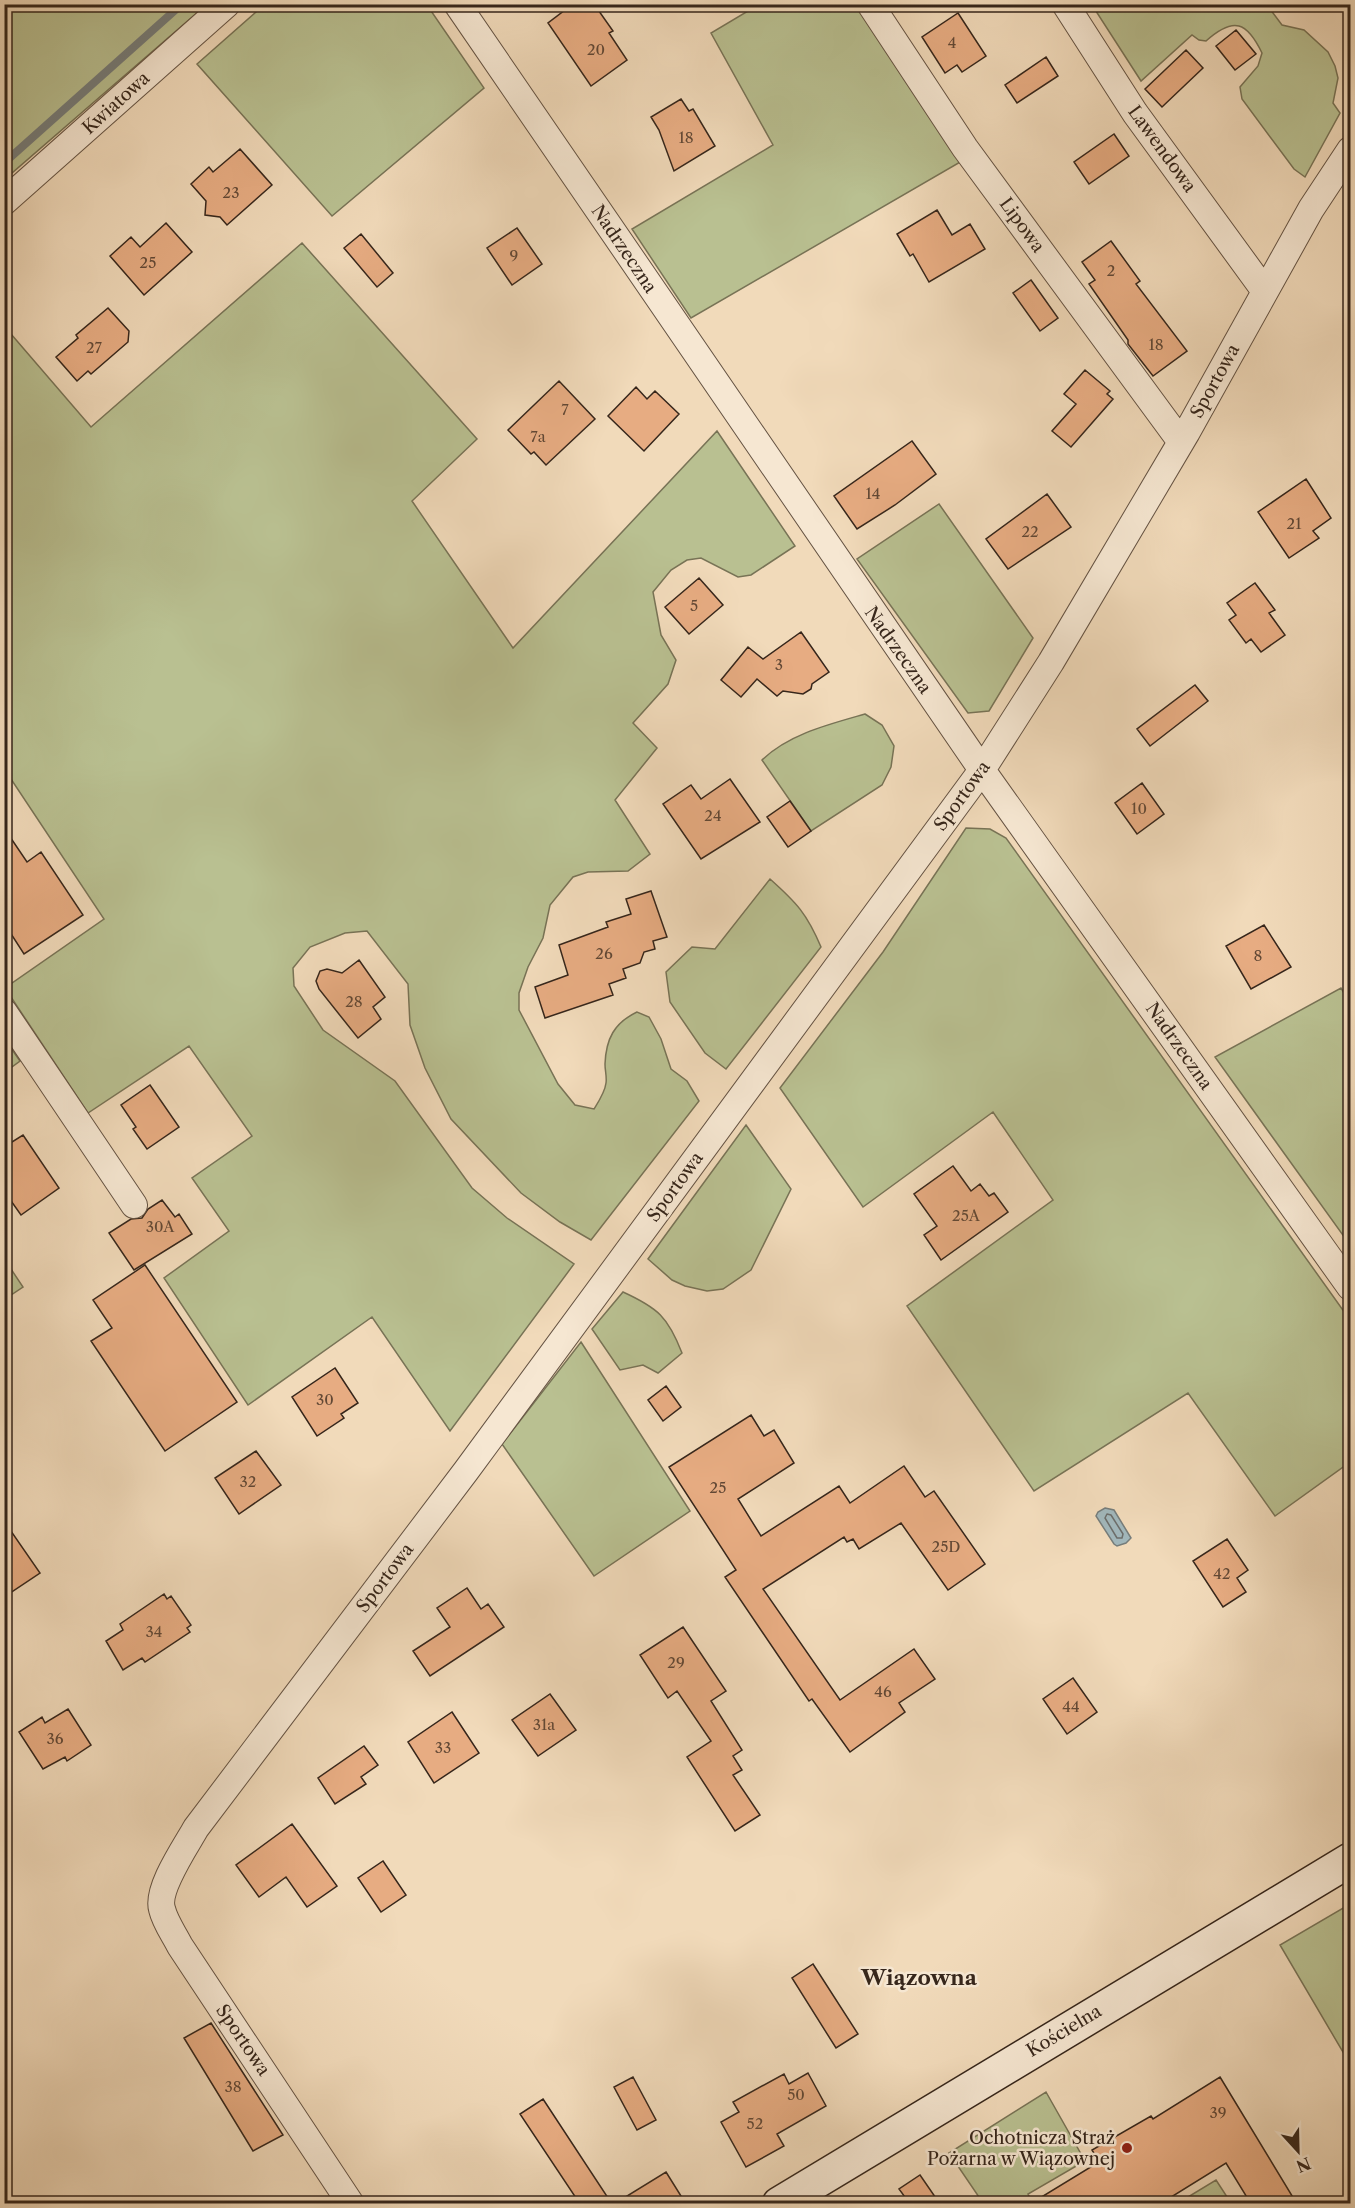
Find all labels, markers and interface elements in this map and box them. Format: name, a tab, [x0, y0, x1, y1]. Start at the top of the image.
house number: 4	[948, 33, 956, 52]
house number: 20	[587, 40, 605, 59]
street label: Kwiatowa	[78, 67, 155, 139]
street label: Lawendowa	[1123, 101, 1201, 197]
house number: 18	[678, 128, 694, 147]
house number: 23	[223, 183, 239, 202]
street label: Lipowa	[995, 193, 1050, 257]
street label: Nadrzeczna	[587, 201, 662, 298]
house number: 9	[510, 246, 518, 265]
house number: 25	[140, 253, 156, 272]
house number: 2	[1107, 261, 1115, 280]
house number: 18	[1148, 335, 1164, 354]
house number: 27	[86, 338, 103, 357]
street label: Sportowa	[1186, 340, 1245, 422]
house number: 7	[561, 400, 569, 419]
house number: 7a	[530, 427, 546, 446]
house number: 14	[866, 484, 880, 503]
house number: 21	[1287, 514, 1302, 533]
house number: 22	[1021, 522, 1039, 541]
house number: 5	[690, 596, 698, 615]
street label: Nadrzeczna	[860, 602, 936, 698]
house number: 3	[775, 655, 783, 674]
street label: Sportowa	[929, 756, 995, 835]
house number: 10	[1131, 799, 1147, 818]
house number: 24	[704, 806, 722, 825]
house number: 26	[595, 944, 613, 963]
house number: 8	[1254, 946, 1263, 965]
house number: 28	[345, 992, 363, 1011]
street label: Nadrzeczna	[1141, 998, 1217, 1094]
street label: Sportowa	[642, 1147, 708, 1226]
house number: 25A	[952, 1206, 981, 1225]
house number: 30A	[146, 1217, 175, 1236]
house number: 30	[316, 1390, 334, 1409]
house number: 32	[240, 1472, 256, 1491]
house number: 25	[710, 1478, 726, 1497]
house number: 25D	[932, 1537, 960, 1556]
street label: Sportowa	[352, 1539, 419, 1617]
house number: 42	[1213, 1564, 1231, 1583]
house number: 34	[146, 1622, 162, 1641]
house number: 29	[667, 1653, 685, 1672]
house number: 46	[874, 1682, 892, 1701]
house number: 44	[1062, 1697, 1080, 1716]
house number: 31a	[533, 1715, 555, 1734]
house number: 36	[46, 1729, 64, 1748]
house number: 33	[435, 1738, 451, 1757]
district label: Wiązowna	[860, 1965, 978, 1990]
street label: Sportowa	[211, 2000, 275, 2080]
street label: Kościelna	[1023, 2000, 1106, 2062]
house number: 38	[224, 2077, 242, 2096]
house number: 50	[787, 2085, 805, 2104]
house number: 39	[1209, 2103, 1227, 2122]
house number: 52	[747, 2114, 763, 2133]
north arrow	[1268, 2121, 1328, 2181]
place label: Ochotnicza Straż Pożarna w Wiązownej	[927, 2127, 1115, 2170]
marker: Ochotnicza Straż Pożarna w Wiązownej	[1120, 2141, 1134, 2155]
text: N	[1293, 2153, 1314, 2177]

